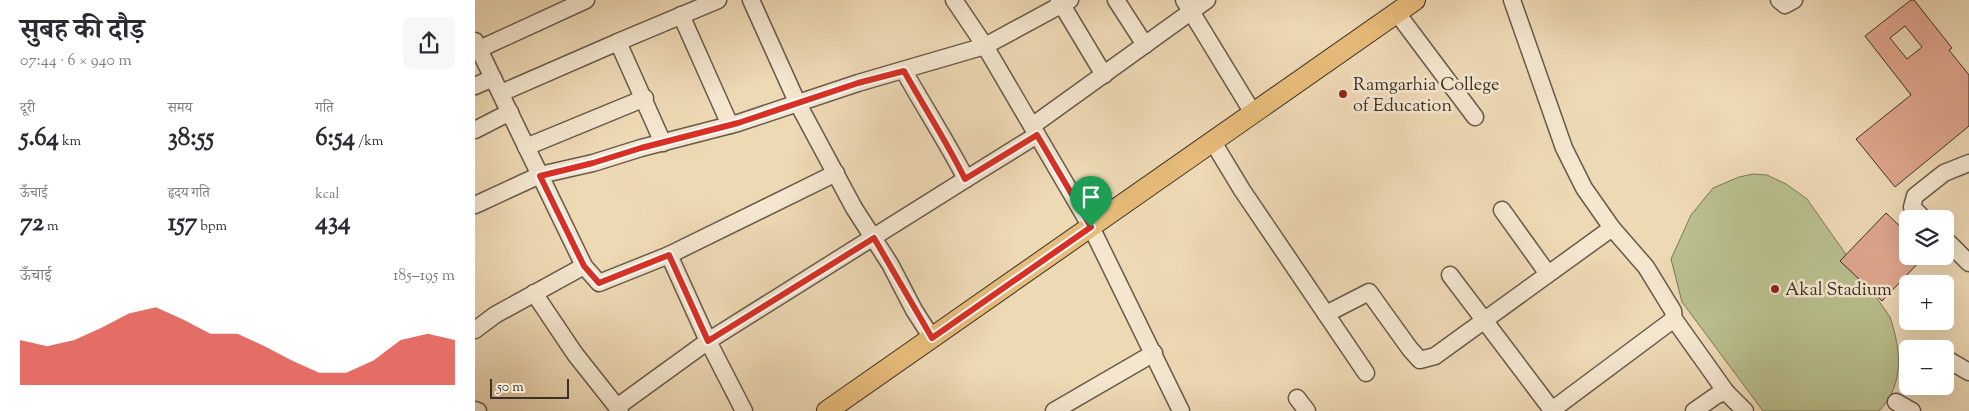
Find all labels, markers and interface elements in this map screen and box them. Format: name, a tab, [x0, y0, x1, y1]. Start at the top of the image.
text: सुबह की दौड़	[20, 11, 144, 51]
button: share	[403, 17, 455, 69]
text: 07:44 · 6 × 940 m	[20, 50, 132, 73]
place label: Ramgarhia College of Education	[1353, 73, 1499, 120]
marker: Ramgarhia College of Education	[1337, 88, 1349, 100]
text: दूरी	[20, 99, 35, 119]
text: समय	[168, 99, 192, 119]
text: गति	[315, 99, 334, 119]
text: 5.64	[20, 121, 59, 157]
text: 38:55	[168, 121, 214, 157]
text: 6:54	[315, 121, 355, 157]
text: km	[59, 132, 81, 152]
text: /km	[355, 132, 383, 152]
pin	[1070, 176, 1112, 227]
icon: arrive	[1077, 183, 1105, 211]
text: ऊँचाई	[20, 184, 48, 204]
text: हृदय गति	[168, 184, 210, 204]
text: kcal	[315, 185, 339, 205]
text: 434	[315, 205, 351, 241]
text: 72	[20, 206, 44, 242]
text: 157	[168, 206, 197, 242]
map controls	[1899, 210, 1954, 395]
button: layers	[1899, 210, 1954, 265]
text: m	[44, 217, 59, 237]
text: bpm	[197, 217, 227, 237]
text: ऊँचाई	[20, 265, 52, 288]
text: 185–195 m	[393, 265, 455, 288]
button: +	[1899, 275, 1954, 330]
place label: Akal Stadium	[1785, 278, 1892, 304]
marker: Akal Stadium	[1769, 283, 1781, 295]
button: −	[1899, 340, 1954, 395]
scale bar	[490, 376, 569, 399]
text: 50 m	[497, 378, 524, 398]

